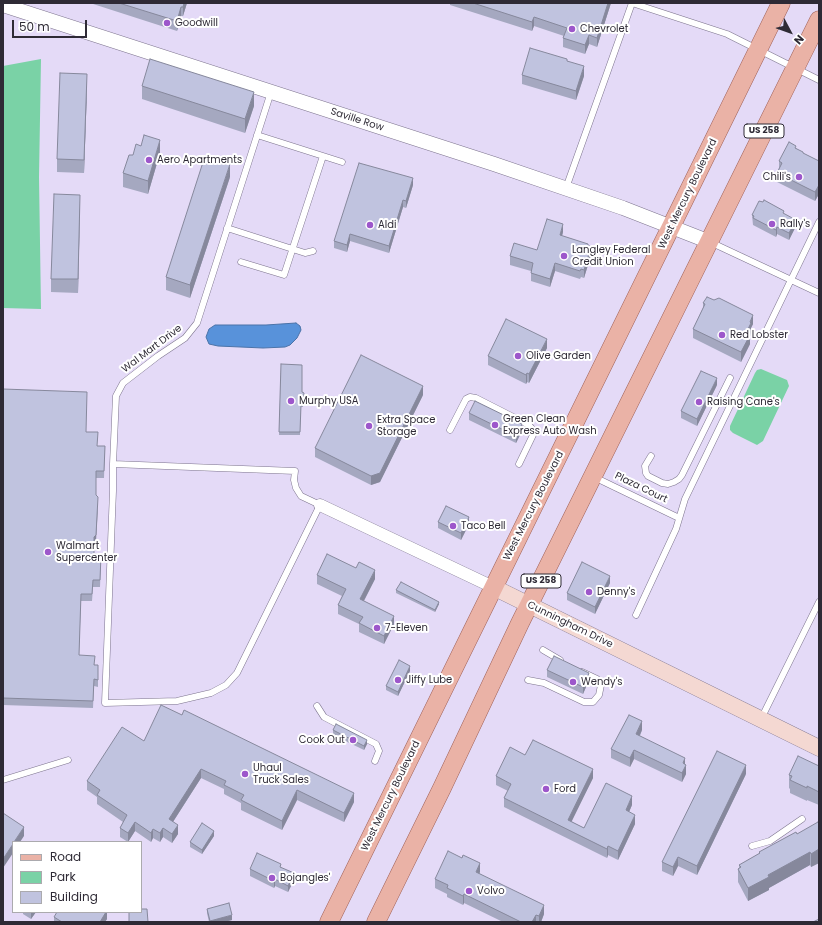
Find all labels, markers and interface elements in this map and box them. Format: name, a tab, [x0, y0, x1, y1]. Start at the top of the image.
scale bar	[14, 12, 89, 38]
north arrow	[770, 12, 810, 52]
place label: Goodwill	[175, 17, 218, 29]
text: 50 m	[19, 18, 50, 35]
marker: Goodwill	[162, 18, 172, 28]
place label: Chevrolet	[580, 23, 628, 35]
marker: Chevrolet	[567, 24, 577, 34]
text: N	[790, 31, 808, 48]
street label: Saville Row	[329, 106, 385, 134]
road number: US 258	[744, 124, 784, 138]
street label: West Mercury Boulevard	[656, 137, 720, 251]
place label: Aero Apartments	[157, 154, 242, 166]
marker: Aero Apartments	[144, 155, 154, 165]
place label: Chili's	[763, 171, 791, 183]
marker: Chili's	[794, 172, 804, 182]
place label: Rally's	[780, 218, 810, 230]
place label: Aldi	[378, 219, 396, 231]
marker: Rally's	[767, 219, 777, 229]
marker: Aldi	[365, 220, 375, 230]
place label: Langley Federal Credit Union	[572, 244, 650, 268]
marker: Langley Federal Credit Union	[559, 251, 569, 261]
street label: Wal Mart Drive	[120, 323, 184, 375]
place label: Red Lobster	[730, 329, 788, 341]
marker: Red Lobster	[717, 330, 727, 340]
place label: Olive Garden	[526, 350, 591, 362]
marker: Olive Garden	[513, 351, 523, 361]
place label: Murphy USA	[299, 395, 359, 407]
marker: Murphy USA	[286, 396, 296, 406]
place label: Raising Cane's	[707, 396, 780, 408]
marker: Raising Cane's	[694, 397, 704, 407]
place label: Green Clean Express Auto Wash	[503, 413, 597, 436]
place label: Extra Space Storage	[377, 414, 435, 438]
marker: Green Clean Express Auto Wash	[490, 420, 500, 430]
marker: Extra Space Storage	[364, 421, 374, 431]
street label: West Mercury Boulevard	[501, 449, 567, 563]
street label: Plaza Court	[613, 470, 669, 506]
place label: Taco Bell	[461, 520, 506, 532]
marker: Taco Bell	[448, 521, 458, 531]
place label: Walmart Supercenter	[56, 540, 117, 564]
marker: Walmart Supercenter	[43, 547, 53, 557]
road number: US 258	[521, 574, 561, 588]
place label: Denny's	[597, 586, 636, 598]
marker: Denny's	[584, 587, 594, 597]
street label: Cunningham Drive	[525, 599, 615, 651]
place label: 7-Eleven	[385, 622, 428, 634]
marker: 7-Eleven	[372, 623, 382, 633]
place label: Jiffy Lube	[406, 674, 452, 686]
marker: Jiffy Lube	[393, 675, 403, 685]
place label: Wendy's	[581, 676, 623, 688]
marker: Wendy's	[568, 677, 578, 687]
place label: Cook Out	[299, 734, 345, 746]
marker: Cook Out	[348, 735, 358, 745]
street label: West Mercury Boulevard	[359, 739, 423, 853]
place label: Uhaul Truck Sales	[253, 762, 309, 786]
marker: Uhaul Truck Sales	[240, 769, 250, 779]
place label: Ford	[554, 783, 576, 795]
marker: Ford	[541, 784, 551, 794]
legend	[12, 841, 142, 913]
text: Road	[50, 848, 81, 865]
text: Park	[50, 868, 76, 885]
place label: Bojangles'	[280, 872, 330, 884]
marker: Bojangles'	[267, 873, 277, 883]
place label: Volvo	[477, 885, 505, 897]
marker: Volvo	[464, 886, 474, 896]
text: Building	[50, 888, 98, 905]

